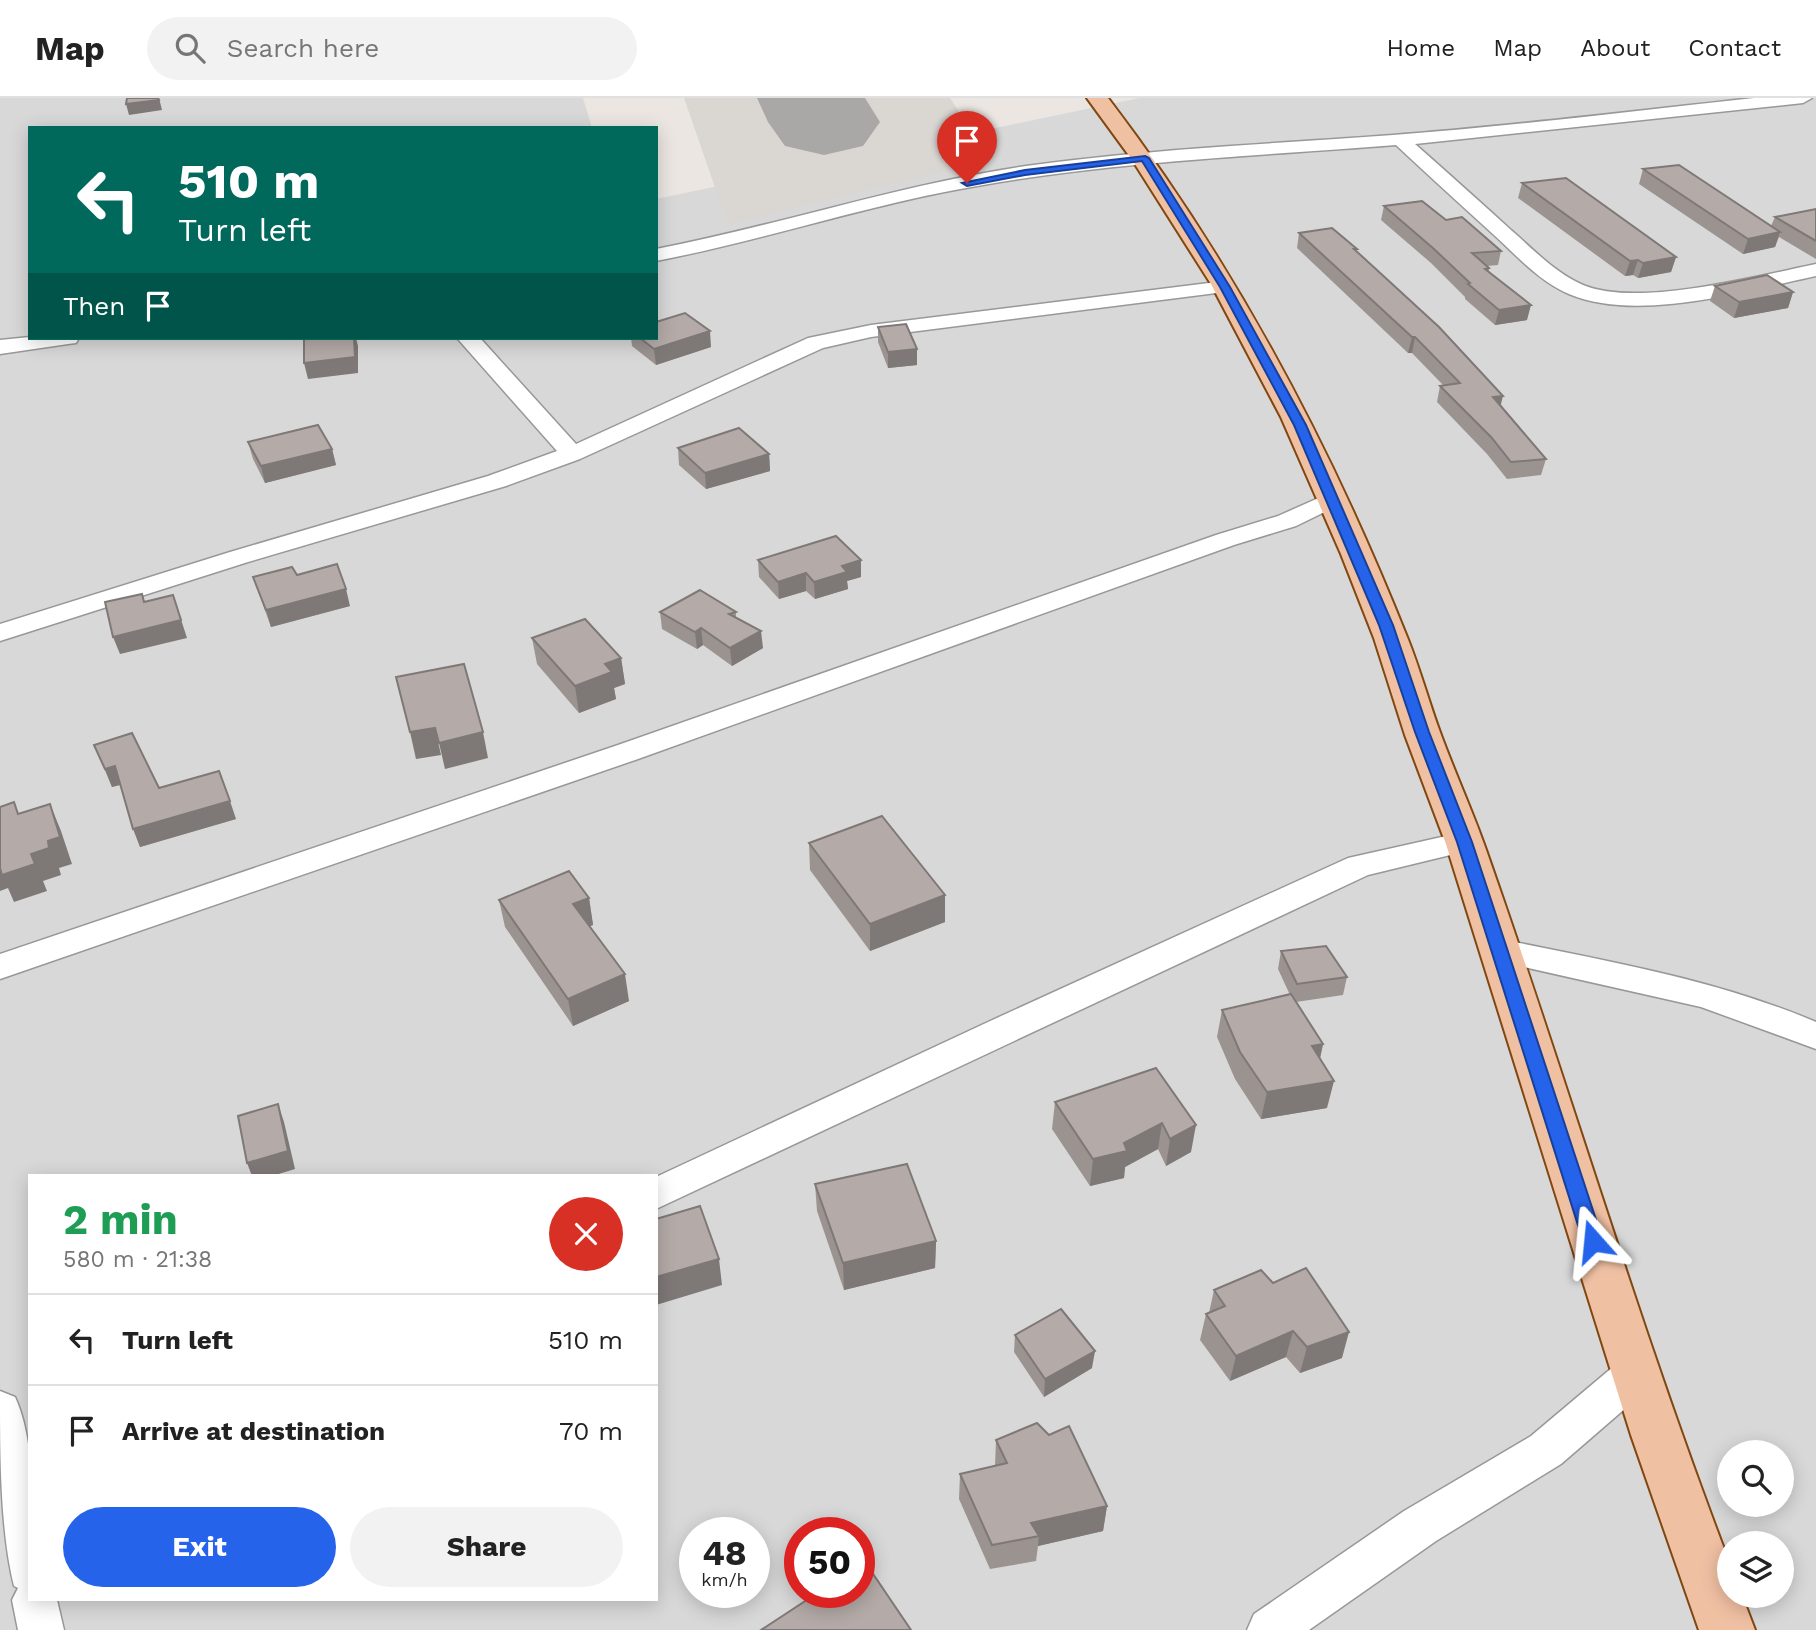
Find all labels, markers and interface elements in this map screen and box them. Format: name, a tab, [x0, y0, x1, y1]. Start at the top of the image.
search box	[147, 17, 637, 80]
text: Map	[35, 29, 105, 68]
icon: search	[171, 29, 209, 67]
text: Search here	[227, 33, 379, 63]
text: Home	[1387, 34, 1455, 62]
text: Map	[1493, 34, 1542, 62]
text: About	[1580, 34, 1650, 62]
text: Contact	[1688, 34, 1781, 62]
pin	[937, 111, 997, 183]
icon: arrive	[948, 122, 986, 160]
text: 510 m	[178, 152, 319, 210]
icon: left	[63, 154, 154, 245]
text: Turn left	[178, 211, 311, 249]
icon: arrive	[139, 287, 177, 325]
text: Then	[63, 291, 125, 321]
text: 2 min	[63, 1195, 178, 1244]
button: close	[549, 1197, 623, 1271]
position arrow	[1556, 1204, 1630, 1278]
text: 580 m · 21:38	[63, 1246, 212, 1273]
icon: left	[63, 1321, 101, 1359]
text: Turn left	[122, 1325, 233, 1355]
text: 510 m	[548, 1325, 623, 1355]
icon: arrive	[63, 1412, 101, 1450]
text: Arrive at destination	[122, 1416, 385, 1446]
text: 70 m	[559, 1416, 623, 1446]
map controls	[1717, 1440, 1794, 1608]
button: search	[1717, 1440, 1794, 1517]
button: Exit	[63, 1507, 336, 1587]
button: Share	[350, 1507, 623, 1587]
speed limit sign: 50	[784, 1517, 875, 1608]
button: layers	[1717, 1531, 1794, 1608]
text: 48	[702, 1532, 747, 1574]
text: km/h	[701, 1569, 748, 1590]

